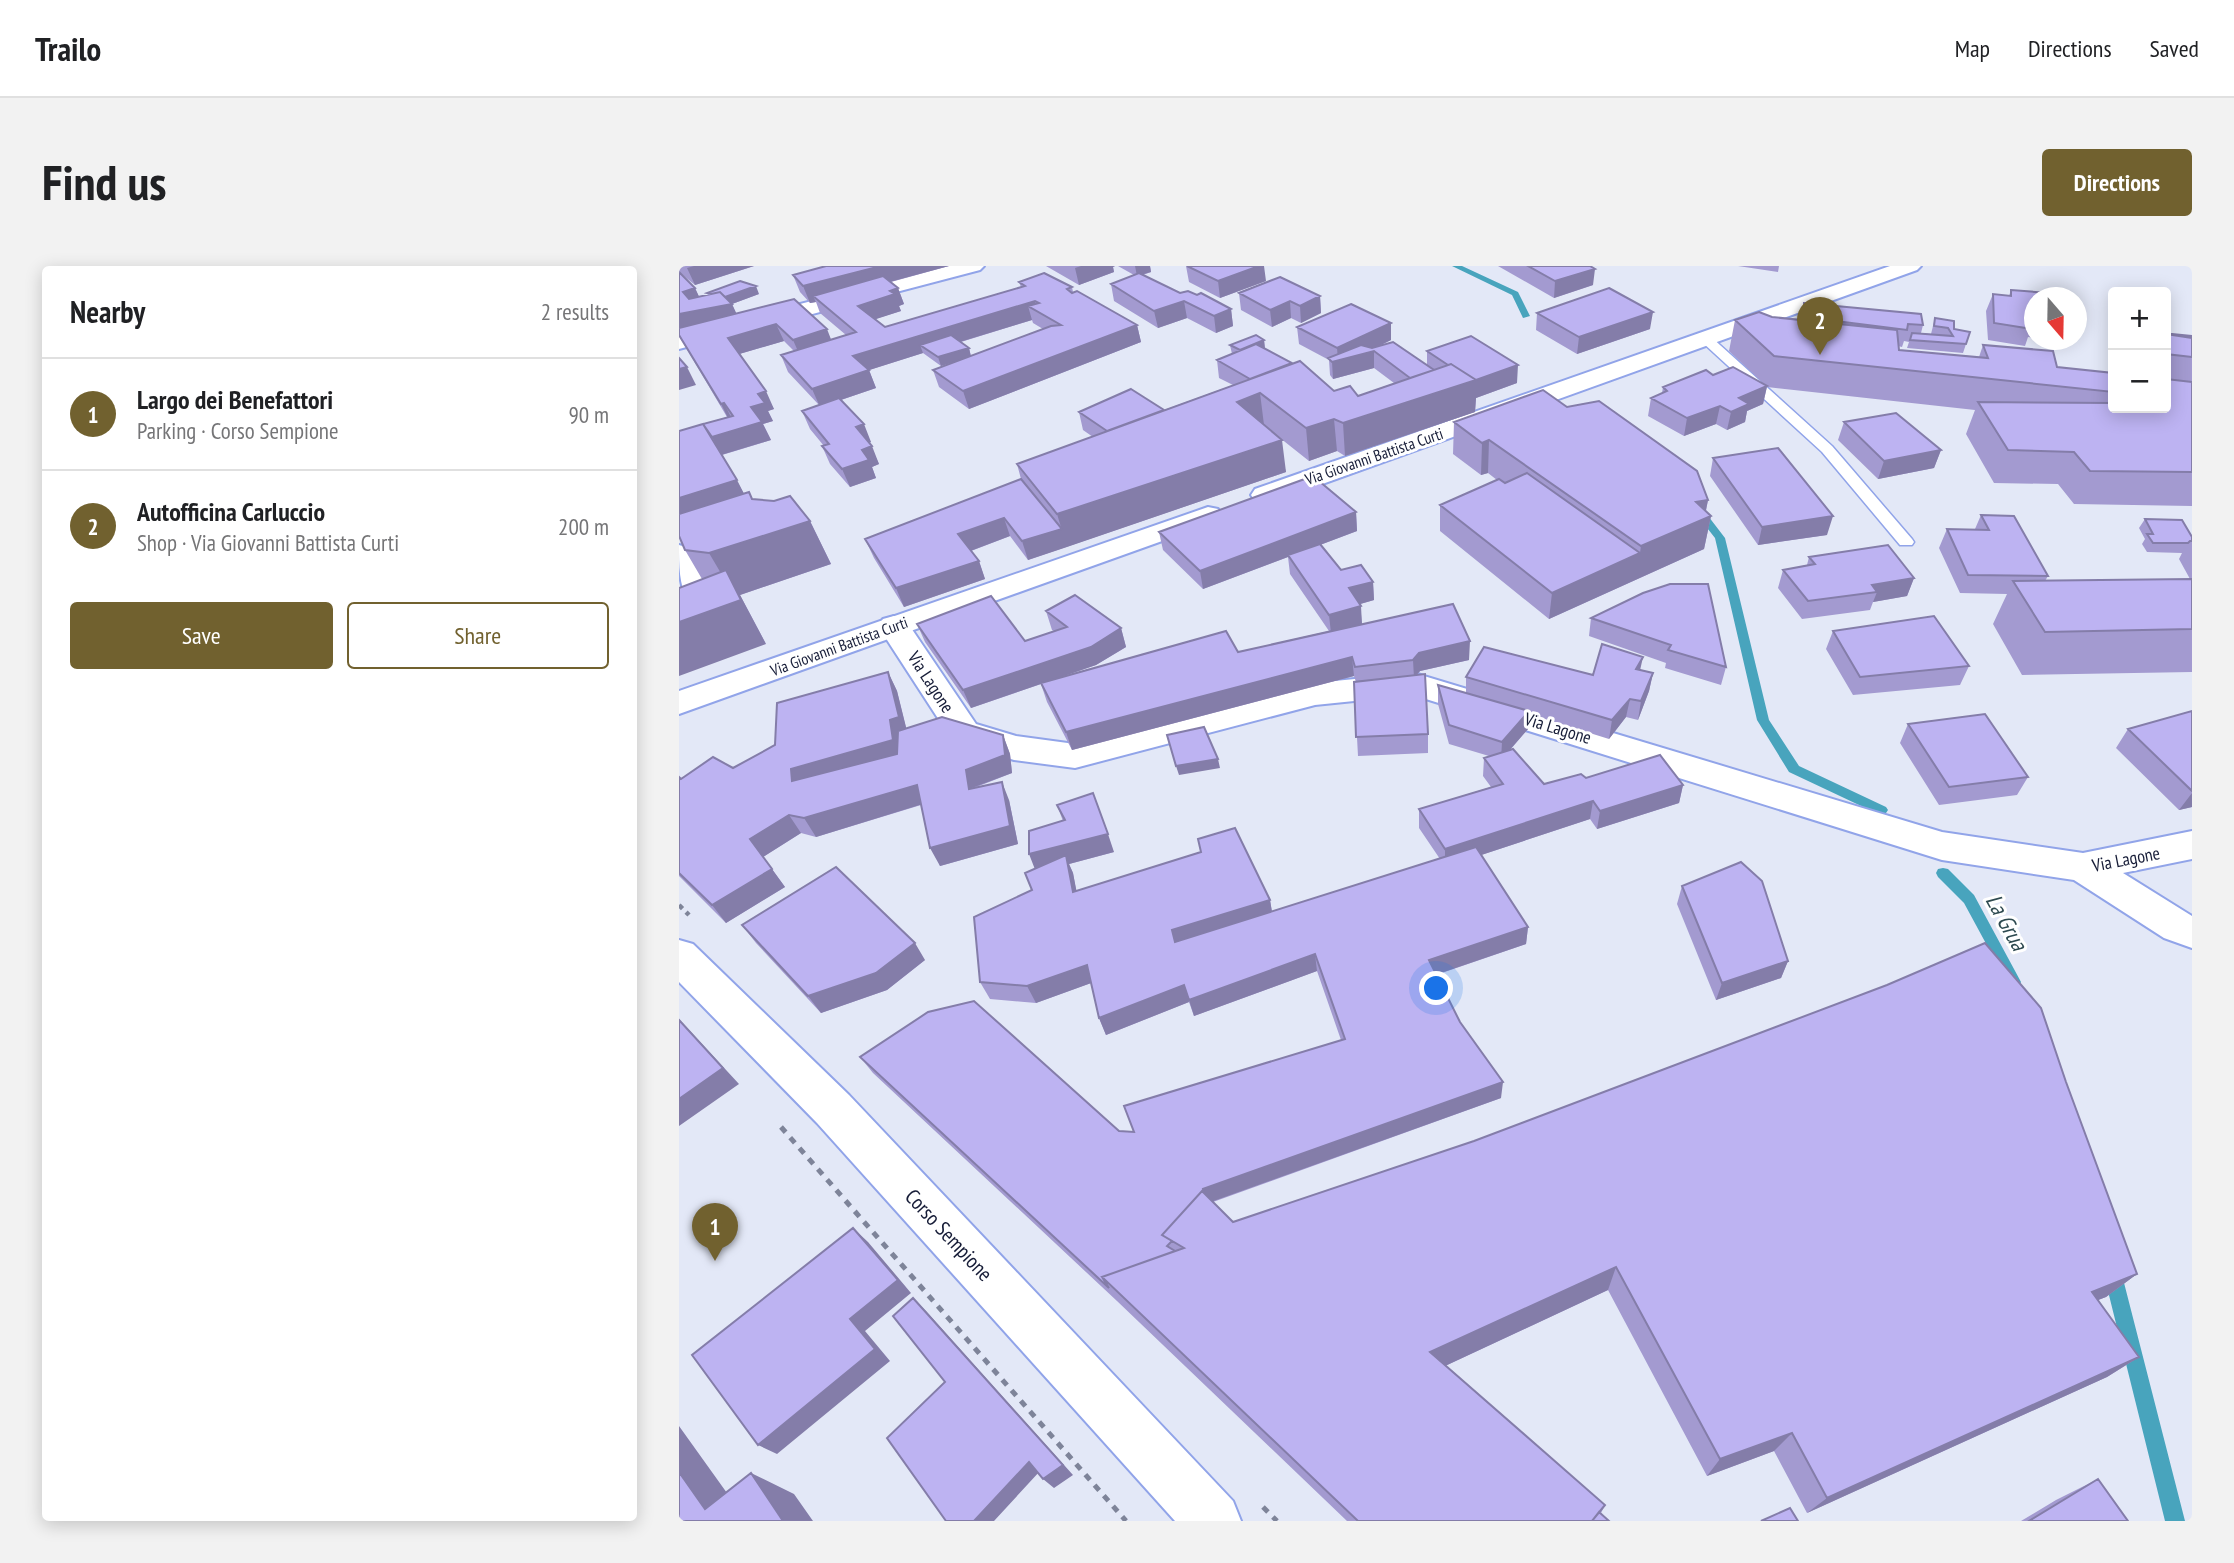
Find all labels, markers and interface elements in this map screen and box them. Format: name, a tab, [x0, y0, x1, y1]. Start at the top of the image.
text: Trailo	[35, 27, 101, 70]
text: Map	[1955, 33, 1990, 64]
text: Directions	[2028, 33, 2112, 64]
text: Saved	[2150, 33, 2199, 64]
button: Directions	[2042, 149, 2192, 216]
text: Find us	[42, 150, 166, 214]
north arrow	[2024, 287, 2087, 350]
map controls	[2108, 287, 2171, 413]
button: +	[2108, 287, 2171, 350]
text: Nearby	[70, 292, 145, 331]
text: 2 results	[541, 297, 609, 326]
pin: 2	[1797, 297, 1843, 355]
button: −	[2108, 350, 2171, 413]
text: Largo dei Benefattori	[137, 383, 333, 416]
text: 1	[88, 400, 99, 429]
text: 90 m	[568, 400, 609, 429]
text: Parking · Corso Sempione	[137, 416, 338, 445]
street label: Via Giovanni Battista Curti	[1301, 423, 1446, 489]
text: Autofficina Carluccio	[137, 495, 325, 528]
text: 2	[88, 512, 99, 541]
text: 200 m	[558, 512, 609, 541]
text: Shop · Via Giovanni Battista Curti	[137, 528, 399, 557]
button: Save	[70, 602, 333, 669]
button: Share	[347, 602, 609, 669]
street label: Via Giovanni Battista Curti	[767, 612, 910, 681]
street label: Via Lagone	[902, 646, 959, 717]
street label: Via Lagone	[1521, 707, 1594, 749]
street label: Via Lagone	[2089, 841, 2162, 877]
water label: La Grua	[1980, 889, 2035, 957]
your location	[1419, 971, 1453, 1005]
street label: Corso Sempione	[899, 1183, 999, 1287]
pin: 1	[692, 1203, 738, 1261]

